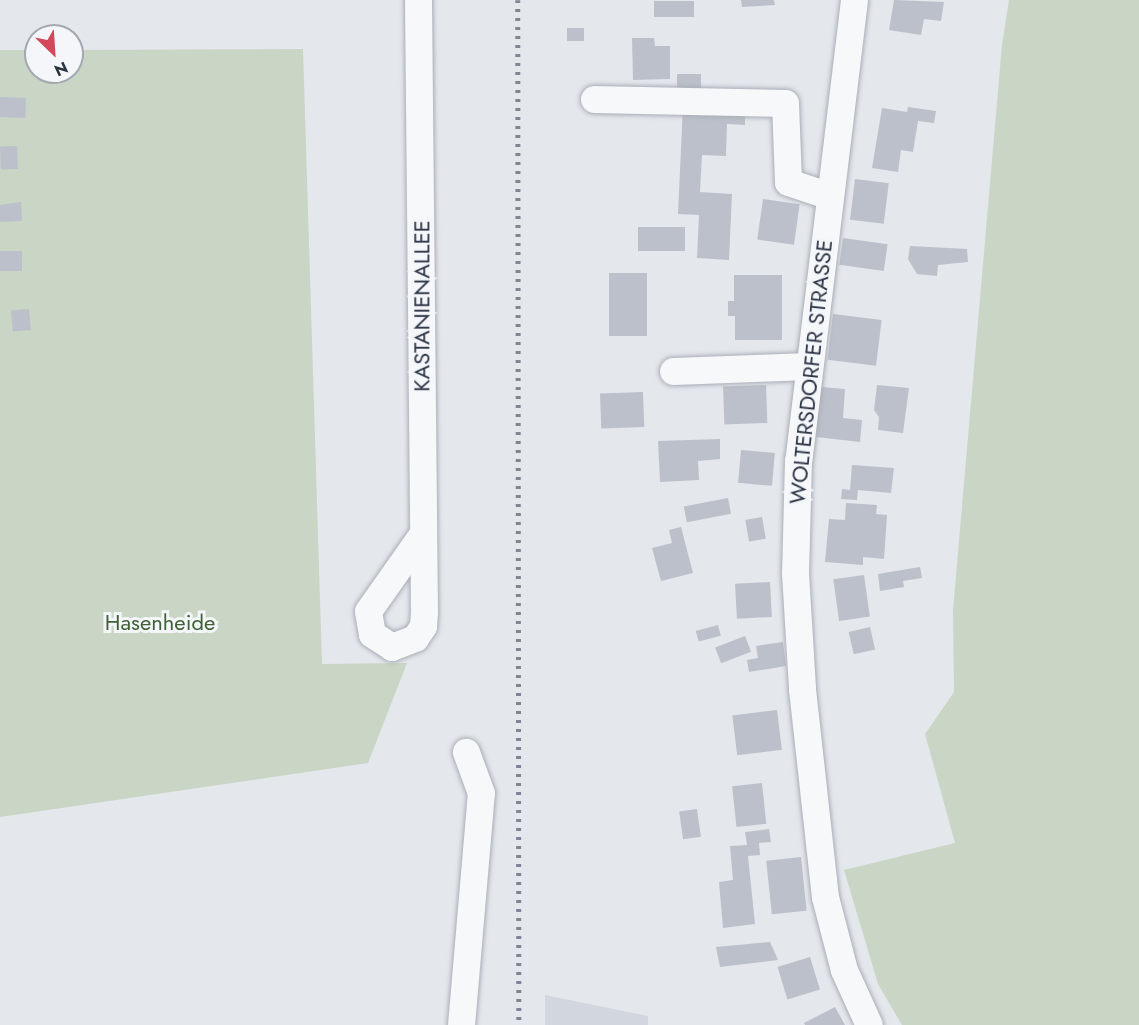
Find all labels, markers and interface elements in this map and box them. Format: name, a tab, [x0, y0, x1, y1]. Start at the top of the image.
north arrow	[24, 24, 84, 84]
text: N	[50, 56, 72, 82]
street label: KASTANIENALLEE	[409, 220, 435, 392]
street label: WOLTERSDORFER STRASSE	[784, 238, 838, 506]
park label: Hasenheide	[105, 610, 215, 636]

